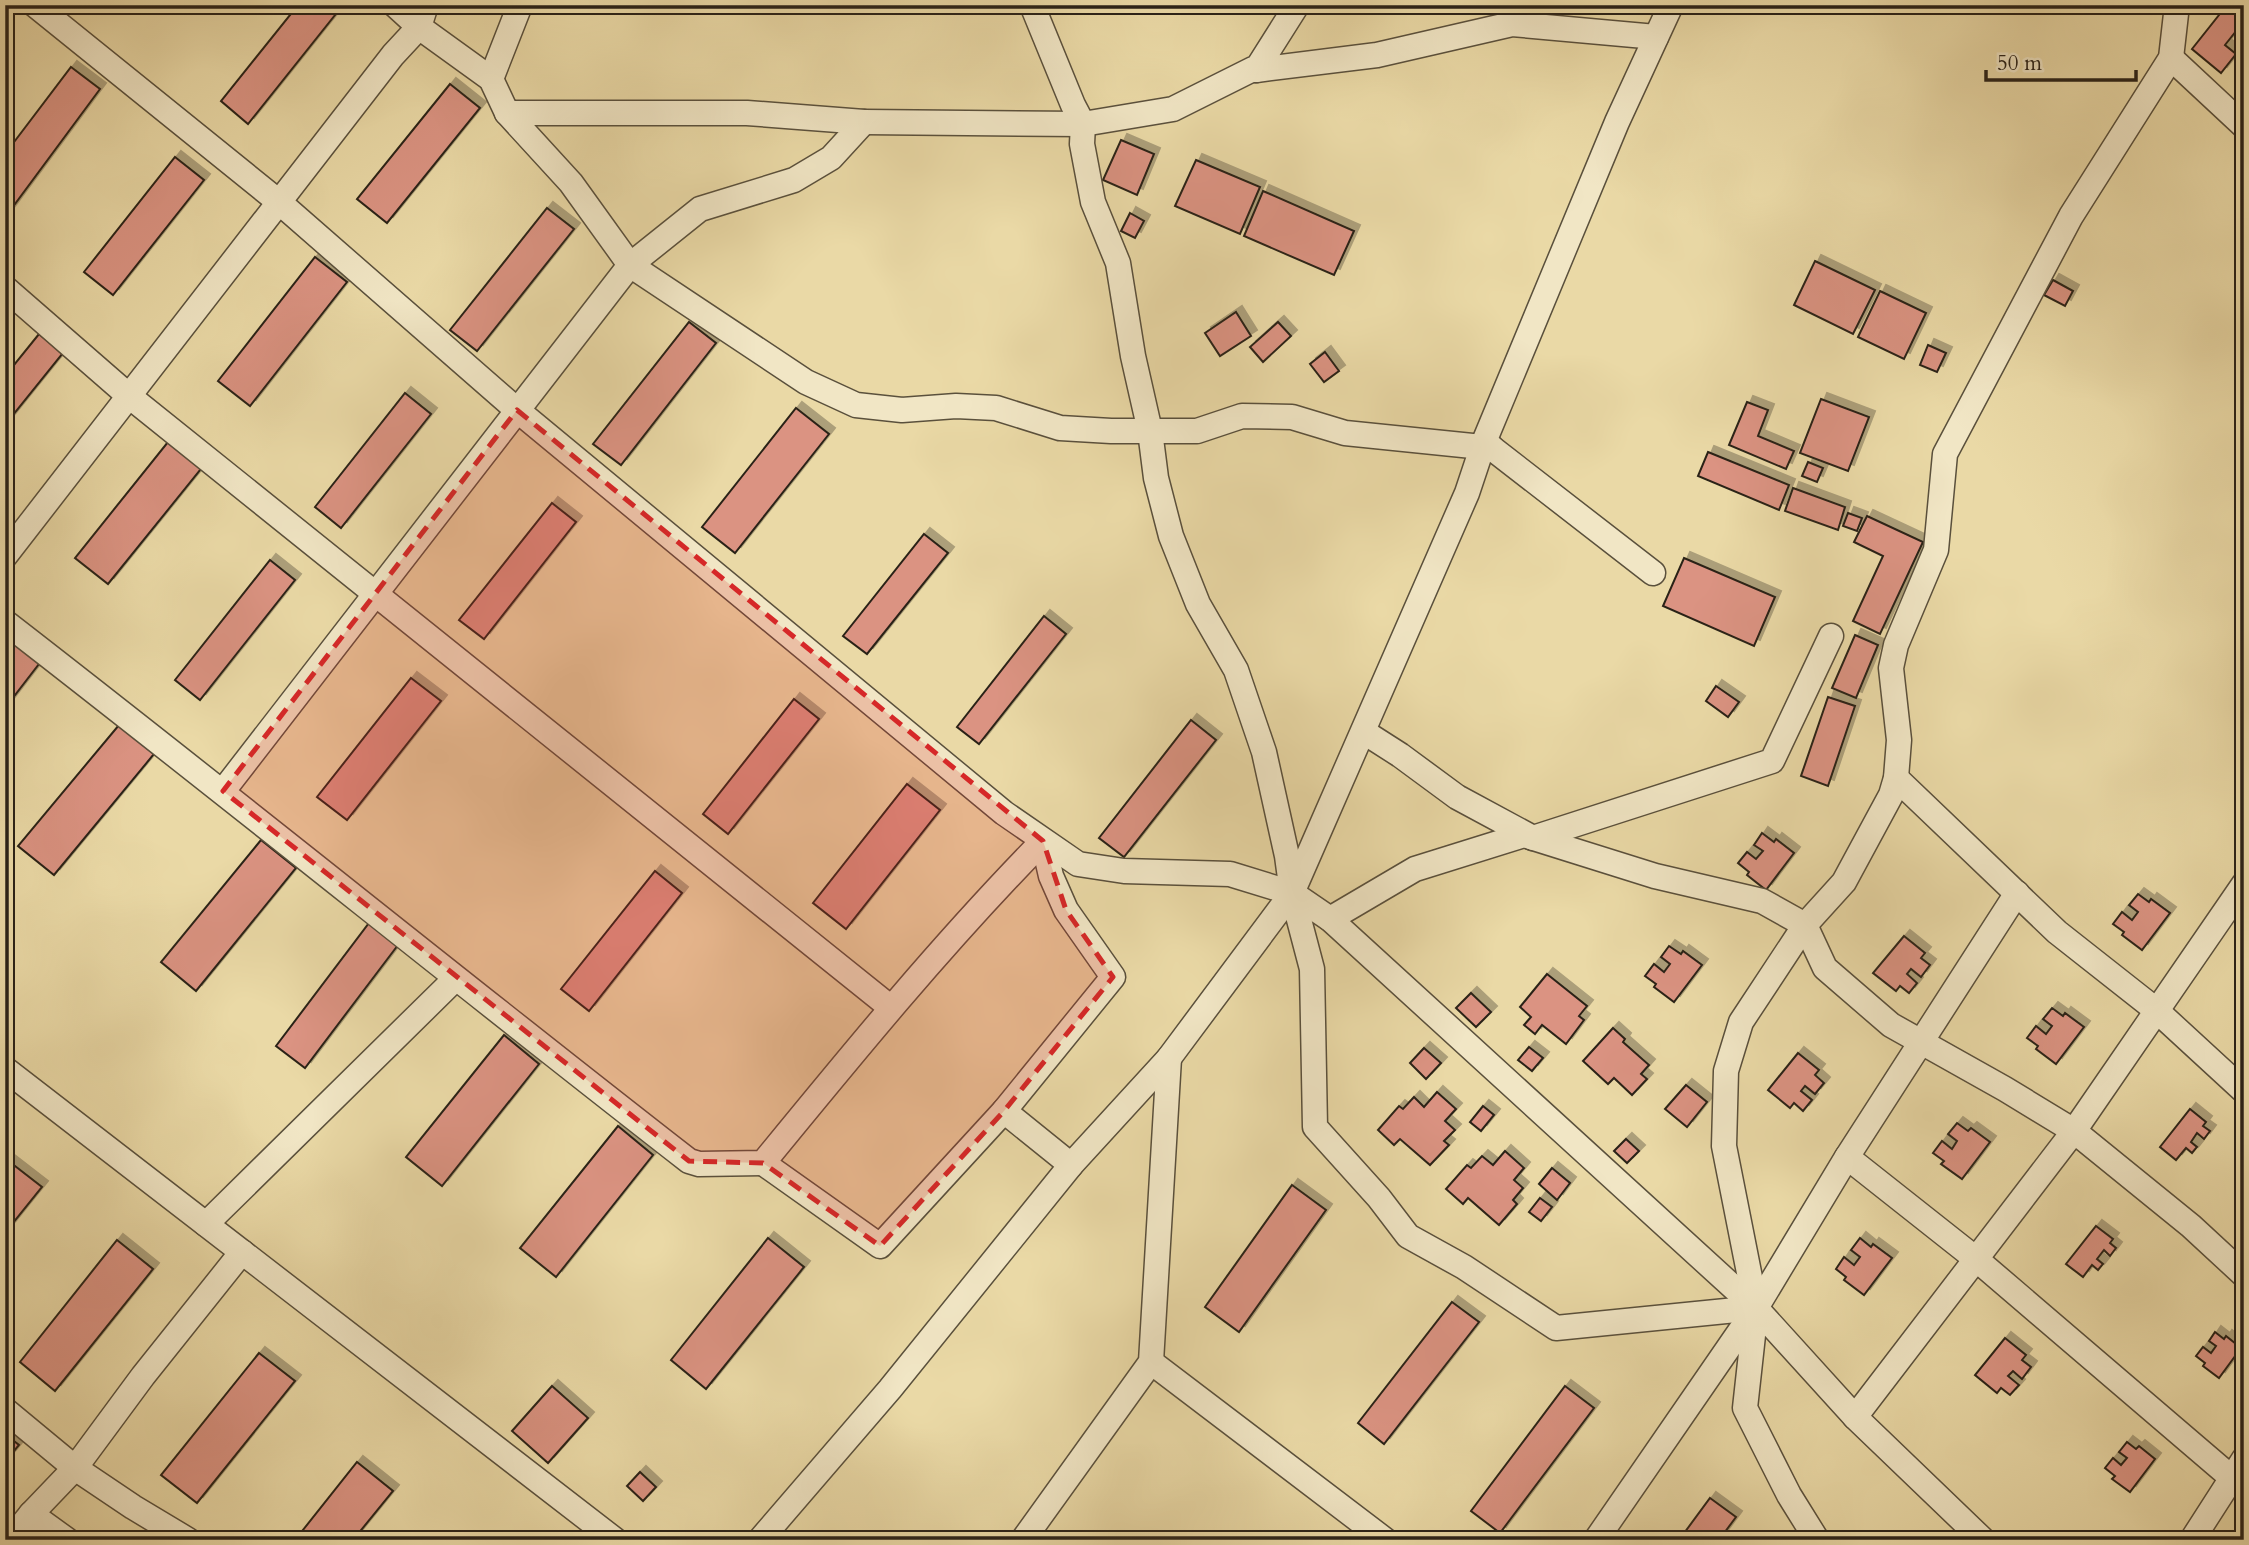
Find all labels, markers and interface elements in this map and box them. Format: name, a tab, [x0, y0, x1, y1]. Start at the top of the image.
scale bar	[1986, 38, 2137, 82]
text: 50 m	[1997, 49, 2042, 78]

